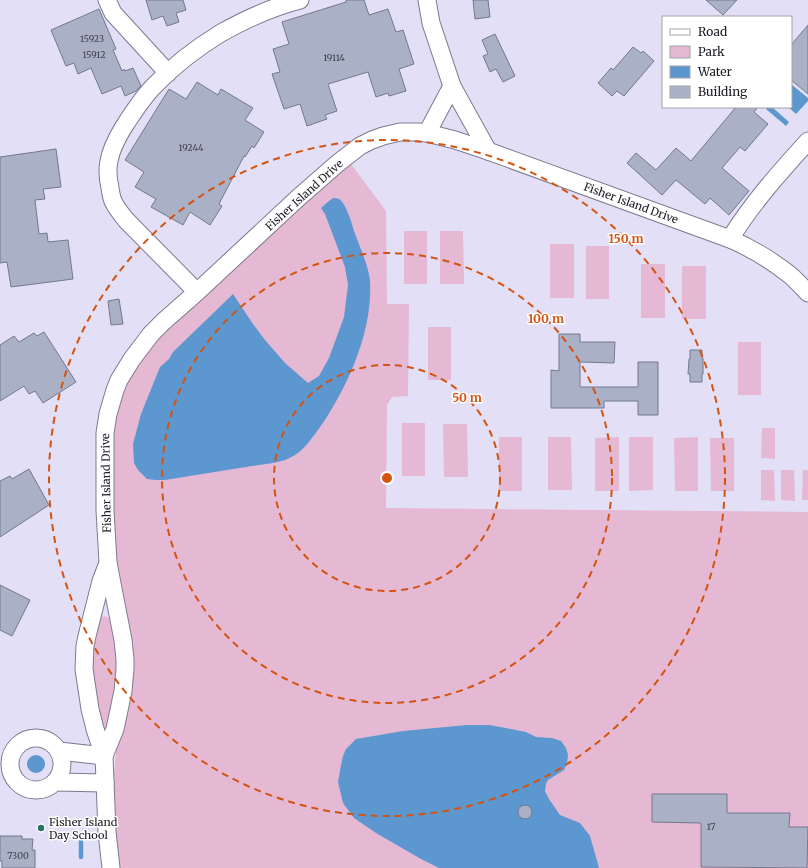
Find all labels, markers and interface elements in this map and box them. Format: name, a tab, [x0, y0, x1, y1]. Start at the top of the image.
legend	[662, 16, 792, 108]
text: Road	[698, 24, 727, 39]
house number: 15923	[80, 33, 104, 44]
text: Park	[698, 44, 725, 59]
house number: 15912	[82, 49, 106, 60]
house number: 19114	[323, 52, 345, 63]
text: Water	[697, 64, 733, 79]
text: Building	[698, 84, 748, 99]
house number: 19244	[179, 142, 204, 153]
street label: Fisher Island Drive	[262, 156, 346, 233]
street label: Fisher Island Drive	[582, 179, 680, 227]
text: 150 m	[609, 231, 644, 246]
text: 100 m	[528, 311, 564, 326]
text: 50 m	[452, 390, 482, 405]
street label: Fisher Island Drive	[98, 433, 114, 533]
centre of rings	[380, 471, 394, 485]
place label: Fisher Island Day School	[49, 815, 118, 842]
house number: 17	[707, 821, 715, 832]
marker: Fisher Island Day School	[36, 823, 46, 833]
house number: 7300	[7, 850, 29, 861]

